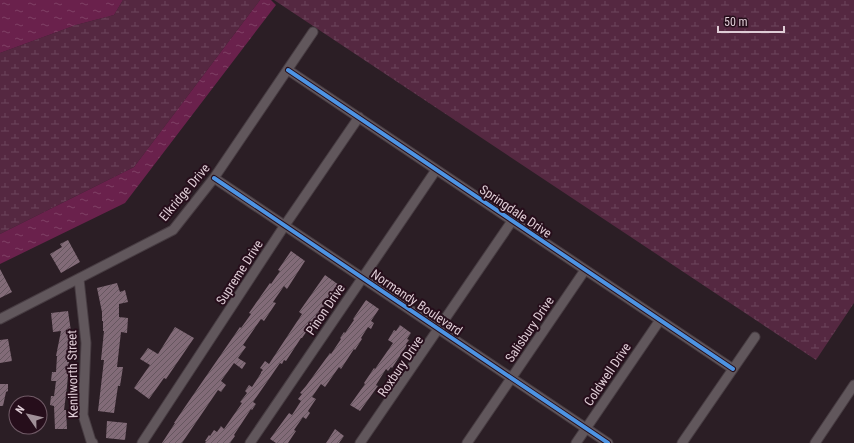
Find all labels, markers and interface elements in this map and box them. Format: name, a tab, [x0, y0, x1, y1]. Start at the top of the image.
scale bar	[718, 8, 784, 34]
text: 50 m	[724, 15, 748, 29]
street label: Elkridge Drive	[156, 161, 213, 224]
street label: Springdale Drive	[477, 182, 555, 241]
street label: Supreme Drive	[213, 237, 266, 307]
street label: Normandy Boulevard	[368, 266, 465, 338]
street label: Pinon Drive	[303, 281, 348, 338]
street label: Salisbury Drive	[502, 294, 557, 365]
street label: Kenilworth Street	[64, 330, 81, 418]
street label: Roxbury Drive	[375, 333, 426, 400]
street label: Coldwell Drive	[581, 340, 634, 409]
north arrow	[8, 395, 48, 435]
text: N	[13, 403, 28, 416]

